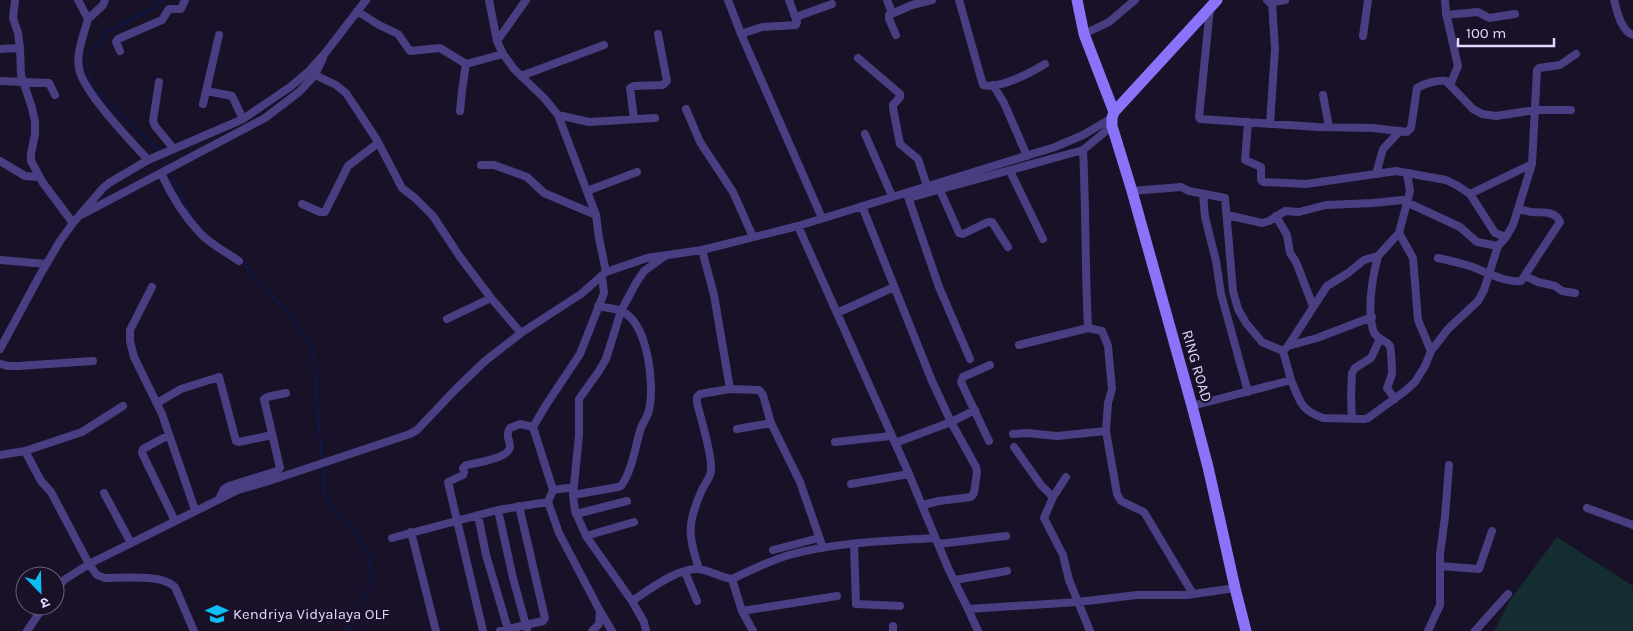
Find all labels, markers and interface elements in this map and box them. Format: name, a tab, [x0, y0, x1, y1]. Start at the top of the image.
scale bar	[1458, 15, 1554, 47]
text: 100 m	[1466, 24, 1506, 42]
street label: RING ROAD	[1178, 328, 1216, 404]
north arrow	[15, 566, 65, 616]
text: उ	[37, 593, 52, 612]
school or university icon: Kendriya Vidyalaya OLF	[204, 601, 230, 627]
place label: Kendriya Vidyalaya OLF	[233, 605, 389, 623]

